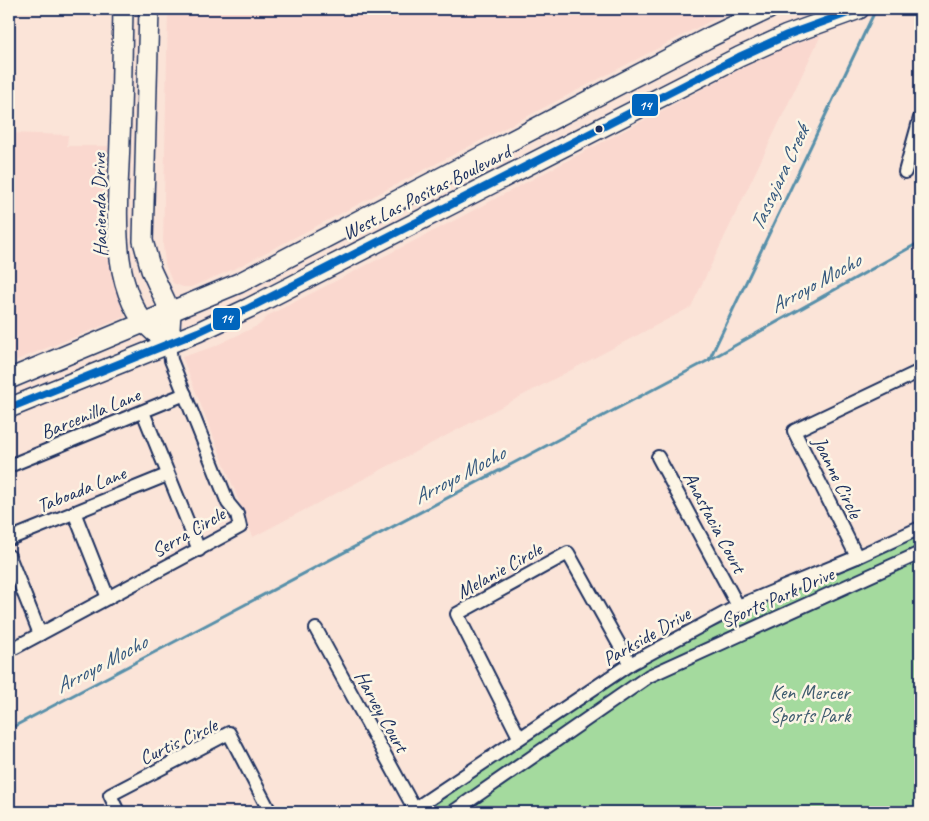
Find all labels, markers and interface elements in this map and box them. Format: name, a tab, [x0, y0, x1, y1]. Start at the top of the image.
line badge: 14	[631, 93, 659, 117]
text: 14	[639, 97, 653, 114]
water label: Tassajara Creek	[743, 117, 817, 235]
unlabelled marker	[594, 124, 604, 134]
street label: West Las Positas Boulevard	[338, 138, 517, 246]
street label: Hacienda Drive	[86, 151, 113, 257]
water label: Arroyo Mocho	[765, 246, 867, 318]
line badge: 14	[212, 307, 241, 331]
text: 14	[220, 310, 234, 327]
street label: Barcenilla Lane	[37, 382, 145, 445]
street label: Joanne Circle	[807, 431, 869, 523]
water label: Arroyo Mocho	[409, 439, 511, 510]
street label: Taboada Lane	[33, 460, 131, 519]
street label: Anastacia Court	[677, 467, 753, 579]
street label: Serra Circle	[147, 501, 231, 563]
street label: Melanie Circle	[452, 536, 548, 604]
street label: Sports Park Drive	[717, 561, 839, 634]
street label: Parkside Drive	[598, 601, 696, 672]
water label: Arroyo Mocho	[51, 628, 153, 699]
street label: Harvey Court	[349, 666, 415, 759]
park label: Ken Mercer Sports Park	[770, 680, 852, 728]
street label: Curtis Circle	[135, 712, 223, 770]

